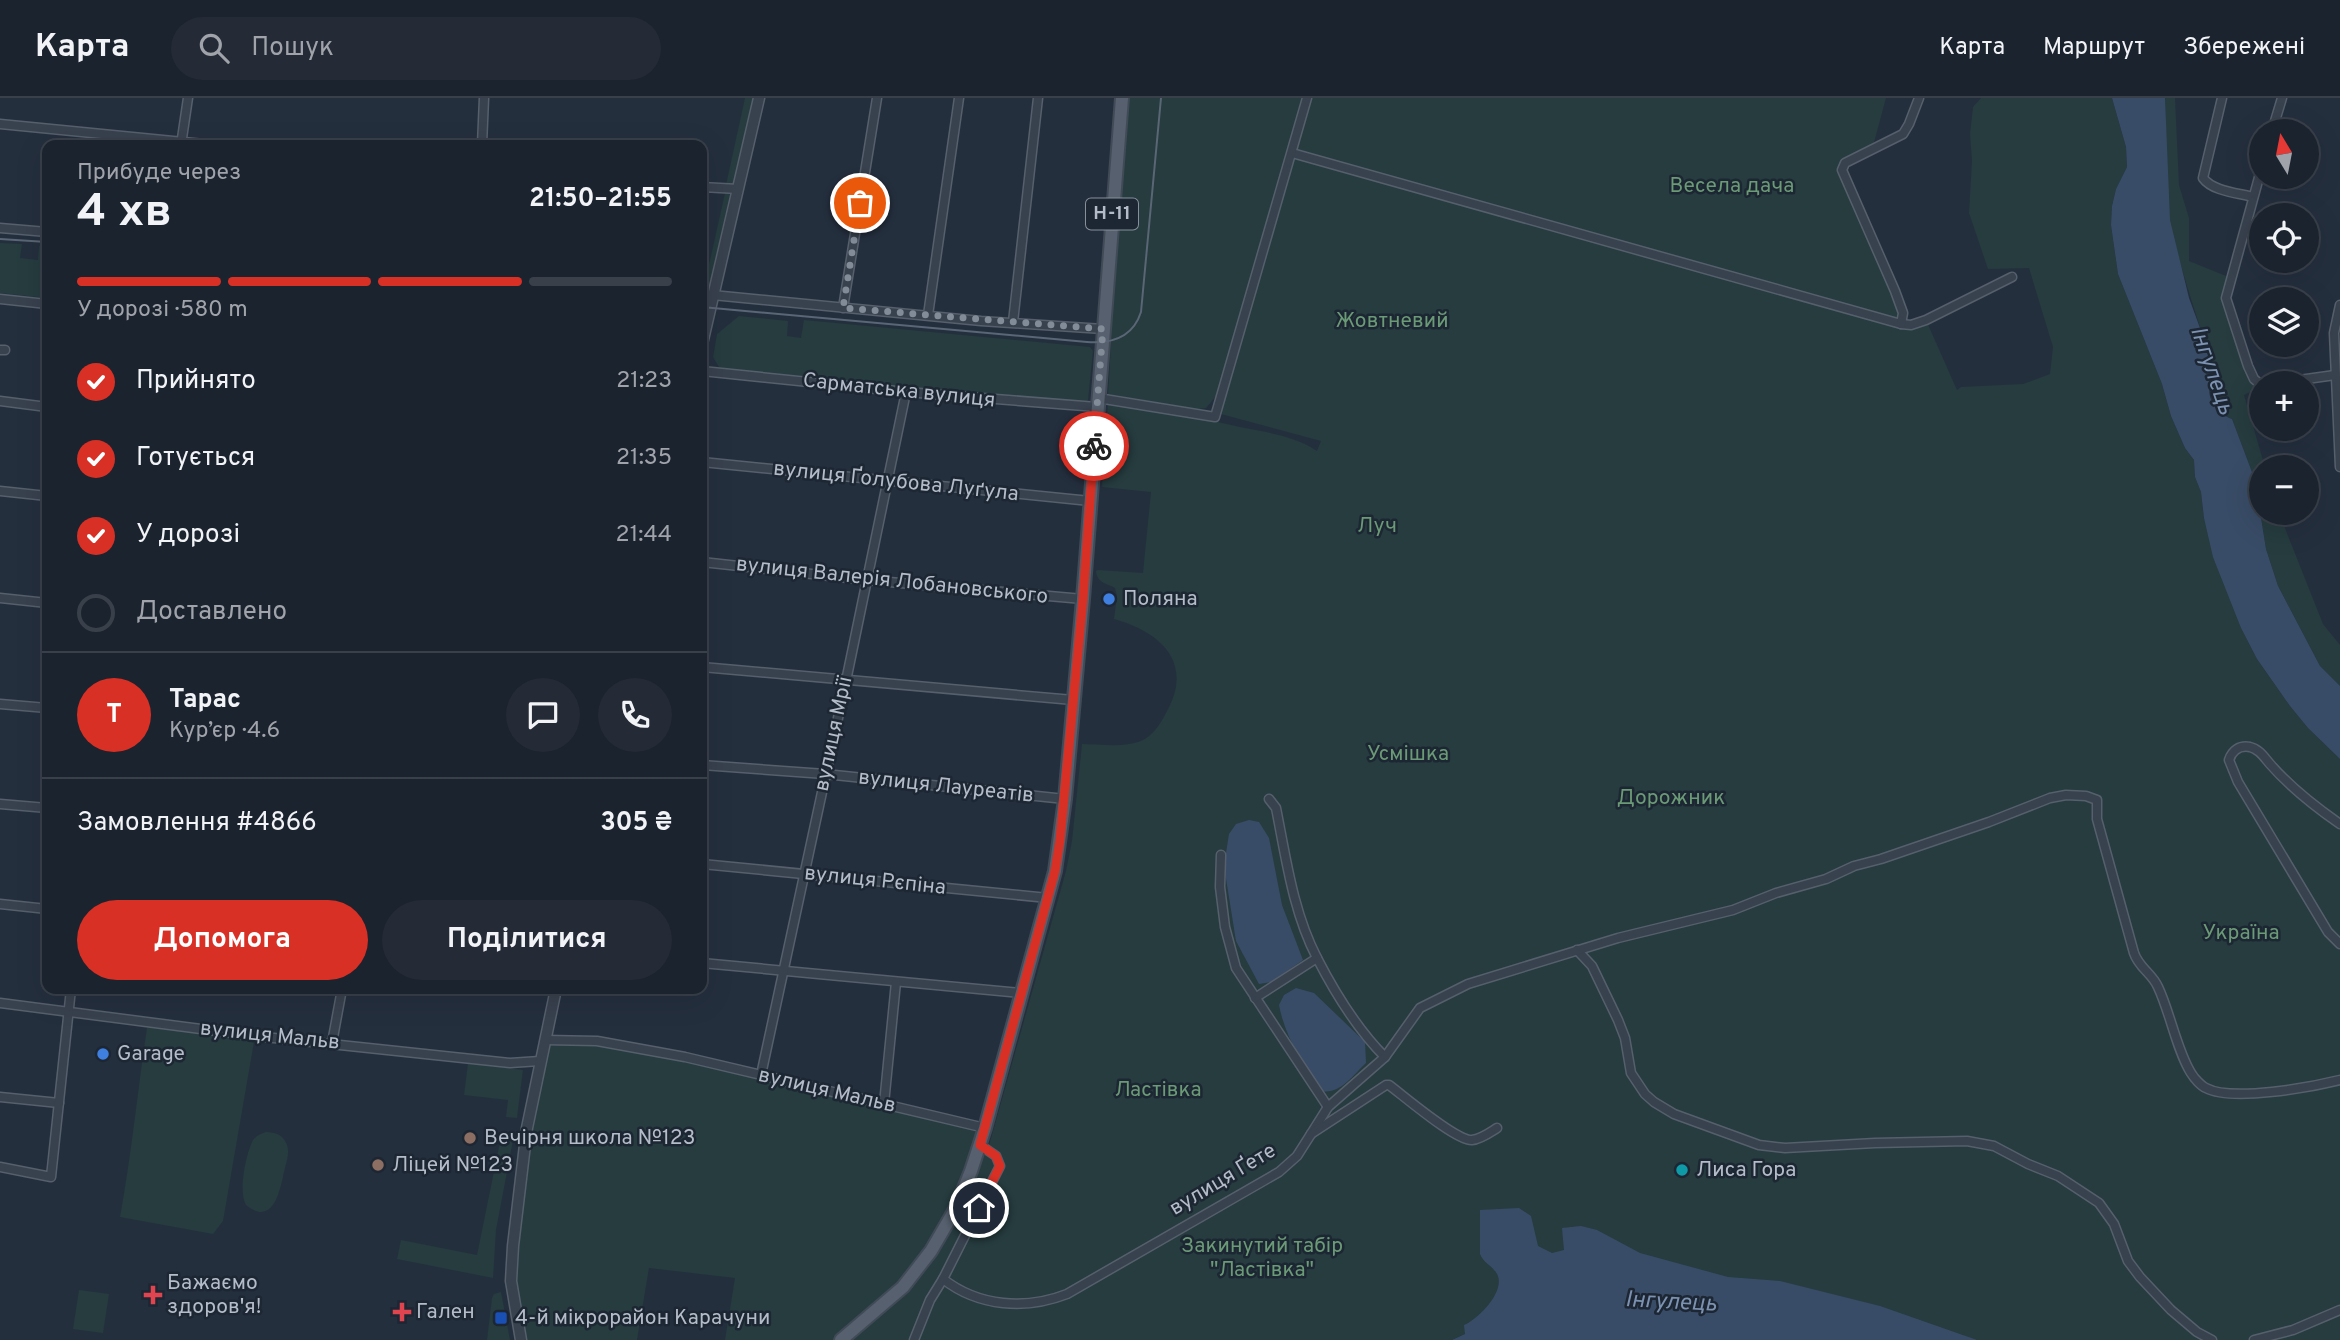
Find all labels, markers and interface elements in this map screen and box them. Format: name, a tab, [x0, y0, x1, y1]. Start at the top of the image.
search box	[171, 17, 661, 80]
text: Карта	[35, 27, 129, 69]
icon: search	[195, 29, 233, 67]
text: Пошук	[251, 32, 334, 65]
text: Карта	[1939, 33, 2005, 63]
text: Маршрут	[2043, 33, 2145, 63]
text: Збережені	[2183, 33, 2305, 63]
north arrow	[2249, 119, 2319, 189]
map controls	[2249, 119, 2319, 525]
text: Прибуде через	[77, 159, 241, 188]
pin	[830, 173, 890, 233]
park label: Весела дача	[1670, 173, 1794, 200]
text: 21:50–21:55	[529, 183, 672, 216]
text: 4 хв	[77, 184, 172, 243]
icon: bag	[841, 184, 879, 222]
road number: Н-11	[1086, 198, 1138, 230]
button: locate	[2249, 203, 2319, 273]
button: layers	[2249, 287, 2319, 357]
text: У дорозі · 580 m	[77, 296, 248, 325]
park label: Жовтневий	[1336, 308, 1448, 335]
water label: Інгулець	[2182, 323, 2240, 419]
icon: check	[77, 363, 115, 401]
text: Прийнято	[136, 365, 256, 398]
text: 21:23	[616, 367, 672, 396]
street label: Сарматська вулиця	[801, 367, 997, 415]
button: +	[2249, 371, 2319, 441]
courier	[1059, 411, 1129, 481]
icon: bike	[1075, 427, 1113, 465]
icon: check	[77, 440, 115, 478]
text: Готується	[136, 442, 255, 475]
text: 21:35	[616, 444, 672, 473]
button: −	[2249, 455, 2319, 525]
street label: вулиця Ґолубова Луґула	[772, 456, 1020, 508]
park label: Луч	[1357, 513, 1397, 540]
icon: check	[77, 517, 115, 555]
text: У дорозі	[136, 519, 240, 552]
text: 21:44	[616, 521, 672, 550]
street label: вулиця Валерія Лобановського	[735, 551, 1049, 611]
place label: Поляна	[1123, 586, 1198, 613]
marker: Поляна	[1101, 591, 1117, 607]
text: Доставлено	[136, 596, 287, 629]
street label: вулиця Мрії	[809, 674, 859, 794]
button: chat	[506, 678, 580, 752]
button: phone	[598, 678, 672, 752]
text: Тарас	[169, 684, 241, 717]
text: Т	[106, 699, 122, 732]
text: Кур’єр · 4.6	[169, 717, 280, 746]
park label: Усмішка	[1367, 741, 1449, 768]
street label: вулиця Лауреатів	[857, 764, 1035, 810]
park label: Дорожник	[1617, 785, 1725, 812]
text: Замовлення #4866	[77, 807, 317, 840]
text: 305 ₴	[600, 807, 672, 840]
street label: вулиця Рєпіна	[803, 860, 947, 902]
button: Допомога	[77, 900, 368, 980]
button: Поділитися	[382, 900, 672, 980]
park label: Україна	[2202, 920, 2280, 947]
street label: вулиця Мальв	[199, 1015, 341, 1057]
place label: Garage	[117, 1041, 185, 1068]
marker: Garage	[95, 1046, 111, 1062]
street label: вулиця Мальв	[756, 1062, 898, 1120]
park label: Ластівка	[1114, 1077, 1202, 1104]
place label: Вечірня школа №123	[484, 1125, 695, 1152]
marker: Вечірня школа №123	[462, 1130, 478, 1146]
street label: вулиця Ґете	[1165, 1138, 1281, 1222]
place label: Ліцей №123	[392, 1152, 513, 1179]
marker: Ліцей №123	[370, 1157, 386, 1173]
place label: Лиса Гора	[1696, 1157, 1796, 1184]
marker: Лиса Гора	[1674, 1162, 1690, 1178]
pin	[949, 1178, 1009, 1238]
icon: home	[960, 1189, 998, 1227]
park label: Закинутий табір "Ластівка"	[1181, 1233, 1343, 1284]
place label: Бажаємо здоров'я!	[167, 1270, 261, 1321]
water label: Інгулець	[1624, 1286, 1718, 1320]
marker: Бажаємо здоров'я!	[145, 1287, 161, 1303]
place label: Гален	[416, 1299, 475, 1326]
marker: Гален	[394, 1304, 410, 1320]
place label: 4-й мікрорайон Карачуни	[515, 1305, 770, 1332]
marker: 4-й мікрорайон Карачуни	[493, 1310, 509, 1326]

